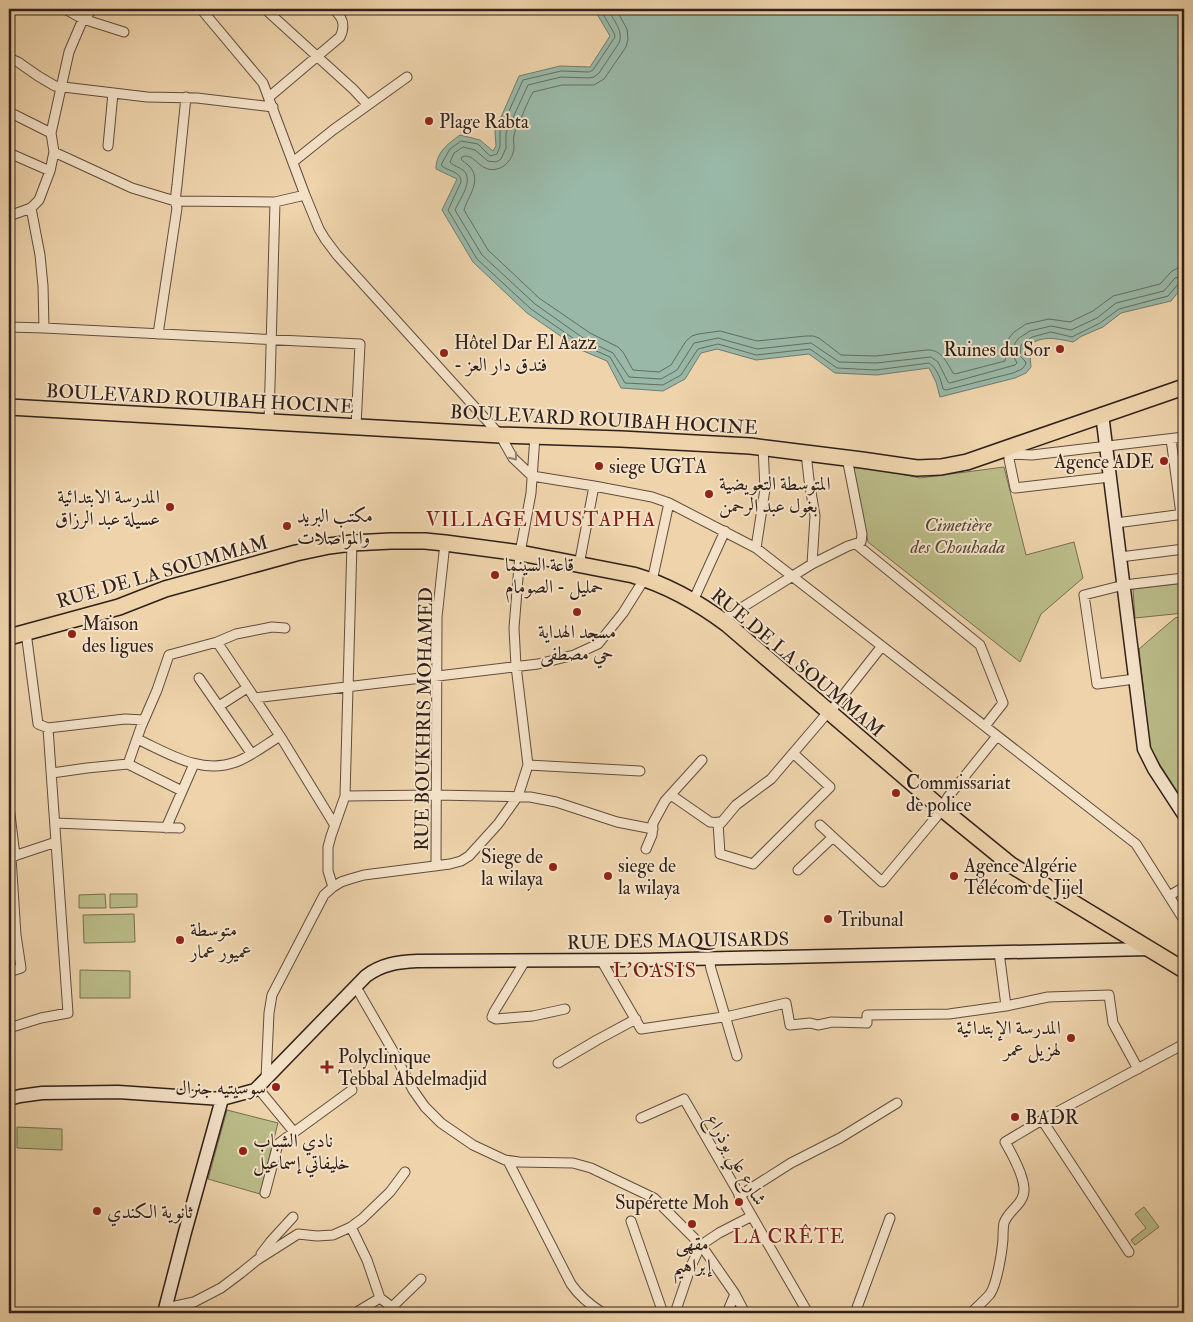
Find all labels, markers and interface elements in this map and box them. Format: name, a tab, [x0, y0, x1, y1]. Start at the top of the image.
place label: Plage Rabta	[439, 110, 529, 134]
marker: Plage Rabta	[423, 115, 435, 127]
place label: Hôtel Dar El Aazz - فندق دار العز	[454, 331, 597, 377]
place label: Ruines du Sor	[943, 338, 1050, 362]
marker: Ruines du Sor	[1054, 343, 1066, 355]
marker: Hôtel Dar El Aazz - فندق دار العز	[438, 347, 450, 359]
street label: BOULEVARD ROUIBAH HOCINE	[46, 379, 355, 419]
street label: BOULEVARD ROUIBAH HOCINE	[450, 400, 759, 440]
place label: Agence ADE	[1053, 450, 1154, 474]
one-way arrow	[508, 451, 517, 461]
place label: siege UGTA	[609, 455, 707, 479]
marker: Agence ADE	[1158, 455, 1170, 467]
marker: siege UGTA	[593, 460, 605, 472]
place label: المتوسطة التعويضية بغول عبد الرحمن	[719, 472, 831, 519]
place label: المدرسة الابتدائية عسيلة عبد الرزاق	[55, 485, 160, 531]
marker: المتوسطة التعويضية بغول عبد الرحمن	[703, 488, 715, 500]
marker: المدرسة الابتدائية عسيلة عبد الرزاق	[164, 501, 176, 513]
place label: مكتب البريد والمواصلات	[297, 504, 373, 550]
district label: VILLAGE MUSTAPHA	[426, 507, 656, 532]
park label: Cimetière des Chouhada	[910, 513, 1006, 559]
marker: مكتب البريد والمواصلات	[281, 520, 293, 532]
street label: RUE DE LA SOUMMAM	[54, 530, 271, 614]
place label: قاعة السينما حمليل - الصومام	[505, 553, 604, 603]
marker: قاعة السينما حمليل - الصومام	[489, 569, 501, 581]
street label: RUE DE LA SOUMMAM	[706, 583, 889, 742]
street label: RUE BOUKHRIS MOHAMED	[410, 587, 438, 851]
marker: مسجد الهداية حي مصطفى	[571, 606, 583, 618]
place label: Maison des ligues	[82, 612, 154, 658]
place label: مسجد الهداية حي مصطفى	[538, 620, 616, 669]
marker: Maison des ligues	[66, 628, 78, 640]
place label: Commissariat de police	[906, 771, 1011, 818]
marker: Commissariat de police	[890, 787, 902, 799]
place label: Siege de la wilaya	[481, 845, 543, 891]
place label: siege de la wilaya	[618, 854, 680, 900]
place label: Agence Algérie Télécom de Jijel	[963, 854, 1084, 900]
marker: Siege de la wilaya	[547, 861, 559, 873]
marker: siege de la wilaya	[602, 870, 614, 882]
marker: Agence Algérie Télécom de Jijel	[948, 870, 960, 882]
place label: Tribunal	[838, 908, 904, 932]
marker: Tribunal	[822, 913, 834, 925]
place label: متوسطة عميور عمار	[188, 918, 252, 964]
street label: RUE DES MAQUISARDS	[567, 927, 789, 955]
marker: متوسطة عميور عمار	[174, 934, 186, 946]
district label: L'OASIS	[613, 958, 697, 983]
place label: المدرسة الإبتدائية لهزيل عمر	[957, 1016, 1061, 1063]
marker: المدرسة الإبتدائية لهزيل عمر	[1065, 1032, 1077, 1044]
place label: Polyclinique Tebbal Abdelmadjid	[338, 1045, 488, 1091]
marker: Polyclinique Tebbal Abdelmadjid	[320, 1060, 334, 1074]
place label: سوسيتيه جنرال	[175, 1076, 266, 1100]
marker: سوسيتيه جنرال	[270, 1081, 282, 1093]
place label: BADR	[1025, 1106, 1079, 1130]
street label: شارع علي بوذراع	[695, 1109, 772, 1213]
marker: BADR	[1009, 1111, 1021, 1123]
place label: نادي الشباب خليفاتي إسماعيل	[253, 1129, 350, 1178]
marker: نادي الشباب خليفاتي إسماعيل	[237, 1145, 249, 1157]
place label: Supérette Moh	[615, 1191, 729, 1216]
marker: Supérette Moh	[733, 1196, 745, 1208]
place label: ثانوية الكندي	[107, 1200, 193, 1227]
marker: ثانوية الكندي	[91, 1205, 103, 1217]
marker: مقهى إبراهيم	[686, 1218, 698, 1230]
district label: LA CRÊTE	[733, 1223, 845, 1249]
place label: مقهى إبراهيم	[673, 1232, 713, 1285]

